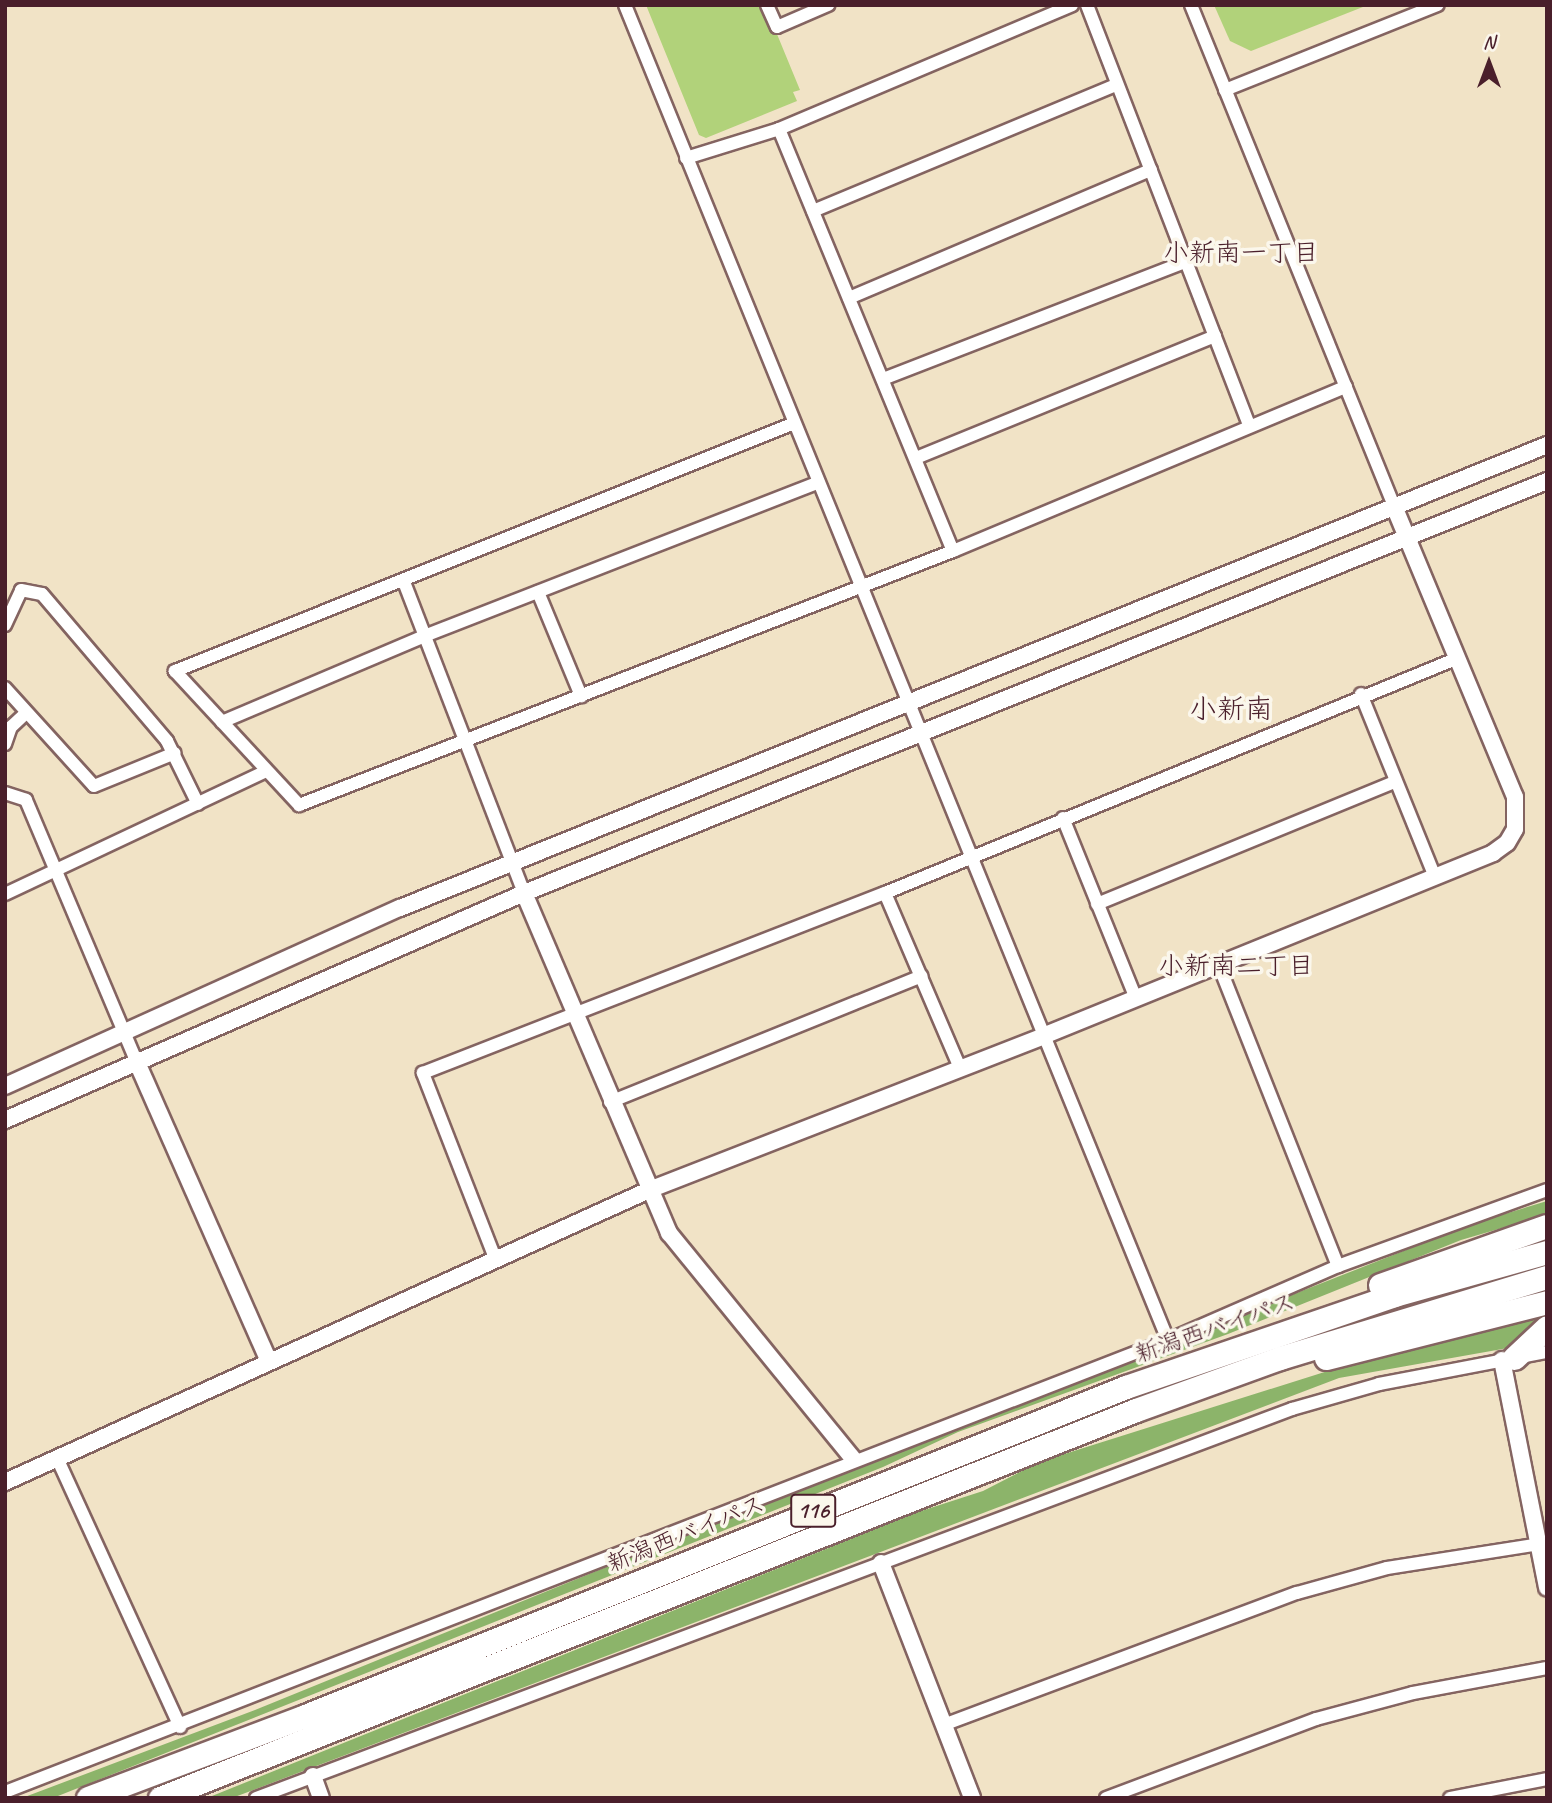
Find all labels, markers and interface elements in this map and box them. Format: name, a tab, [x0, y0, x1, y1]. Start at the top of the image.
north arrow	[1454, 28, 1524, 98]
text: N	[1483, 30, 1495, 54]
district label: 小新南一丁目	[1163, 237, 1319, 269]
district label: 小新南	[1189, 692, 1273, 726]
district label: 小新南二丁目	[1158, 950, 1314, 982]
street label: 新潟西バイパス	[1131, 1287, 1299, 1369]
street label: 新潟西バイパス	[603, 1489, 769, 1579]
road number: 116	[788, 1492, 838, 1530]

